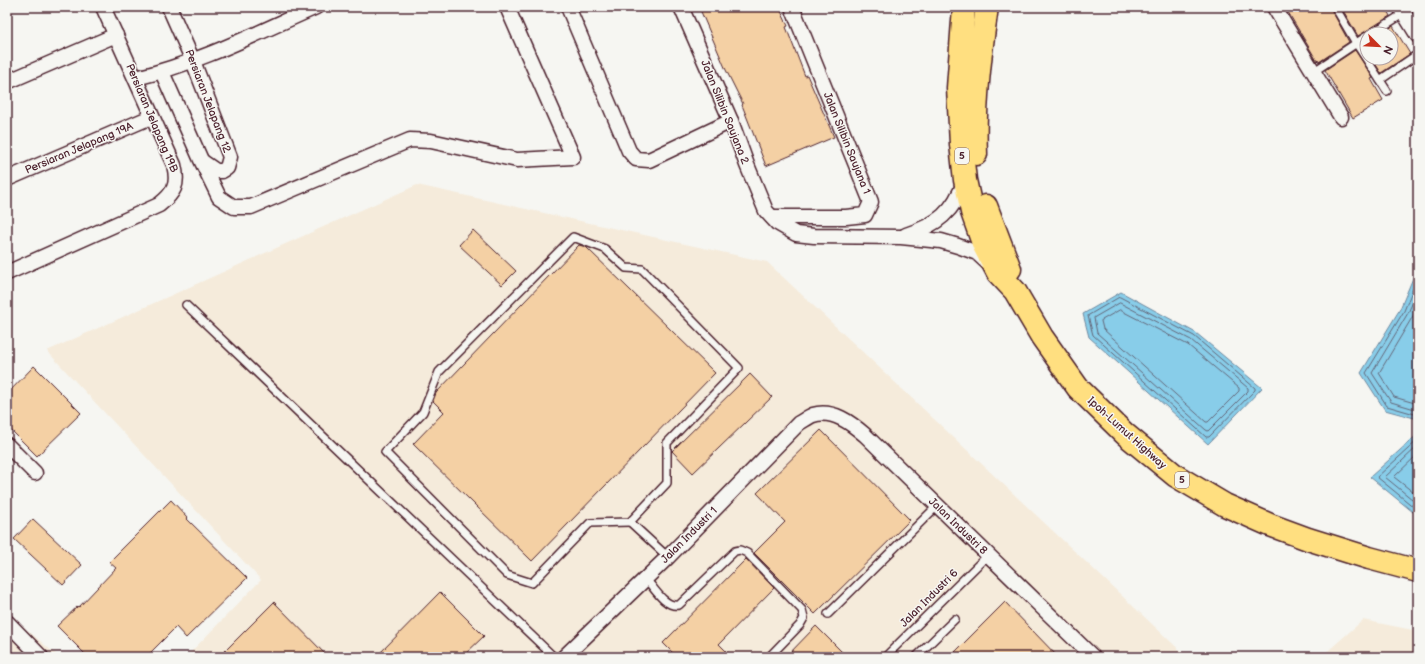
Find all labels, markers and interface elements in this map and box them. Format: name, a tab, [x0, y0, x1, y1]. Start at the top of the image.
north arrow	[1359, 26, 1399, 66]
text: N	[1380, 43, 1395, 56]
street label: Persiaran Jelapang 12	[182, 48, 234, 155]
street label: Jalan Silibin Saujana 2	[698, 58, 752, 166]
street label: Persiaran Jelapang 19B	[123, 62, 181, 175]
street label: Jalan Silibin Saujana 1	[821, 90, 873, 196]
street label: Persiaran Jelapang 19A	[23, 119, 135, 177]
road number: 5	[955, 148, 969, 164]
street label: Ipoh-Lumut Highway	[1085, 394, 1169, 472]
road number: 5	[1175, 472, 1189, 488]
street label: Jalan Industri 8	[926, 495, 990, 557]
street label: Jalan Industri 1	[658, 504, 720, 566]
street label: Jalan Industri 6	[897, 566, 961, 630]

